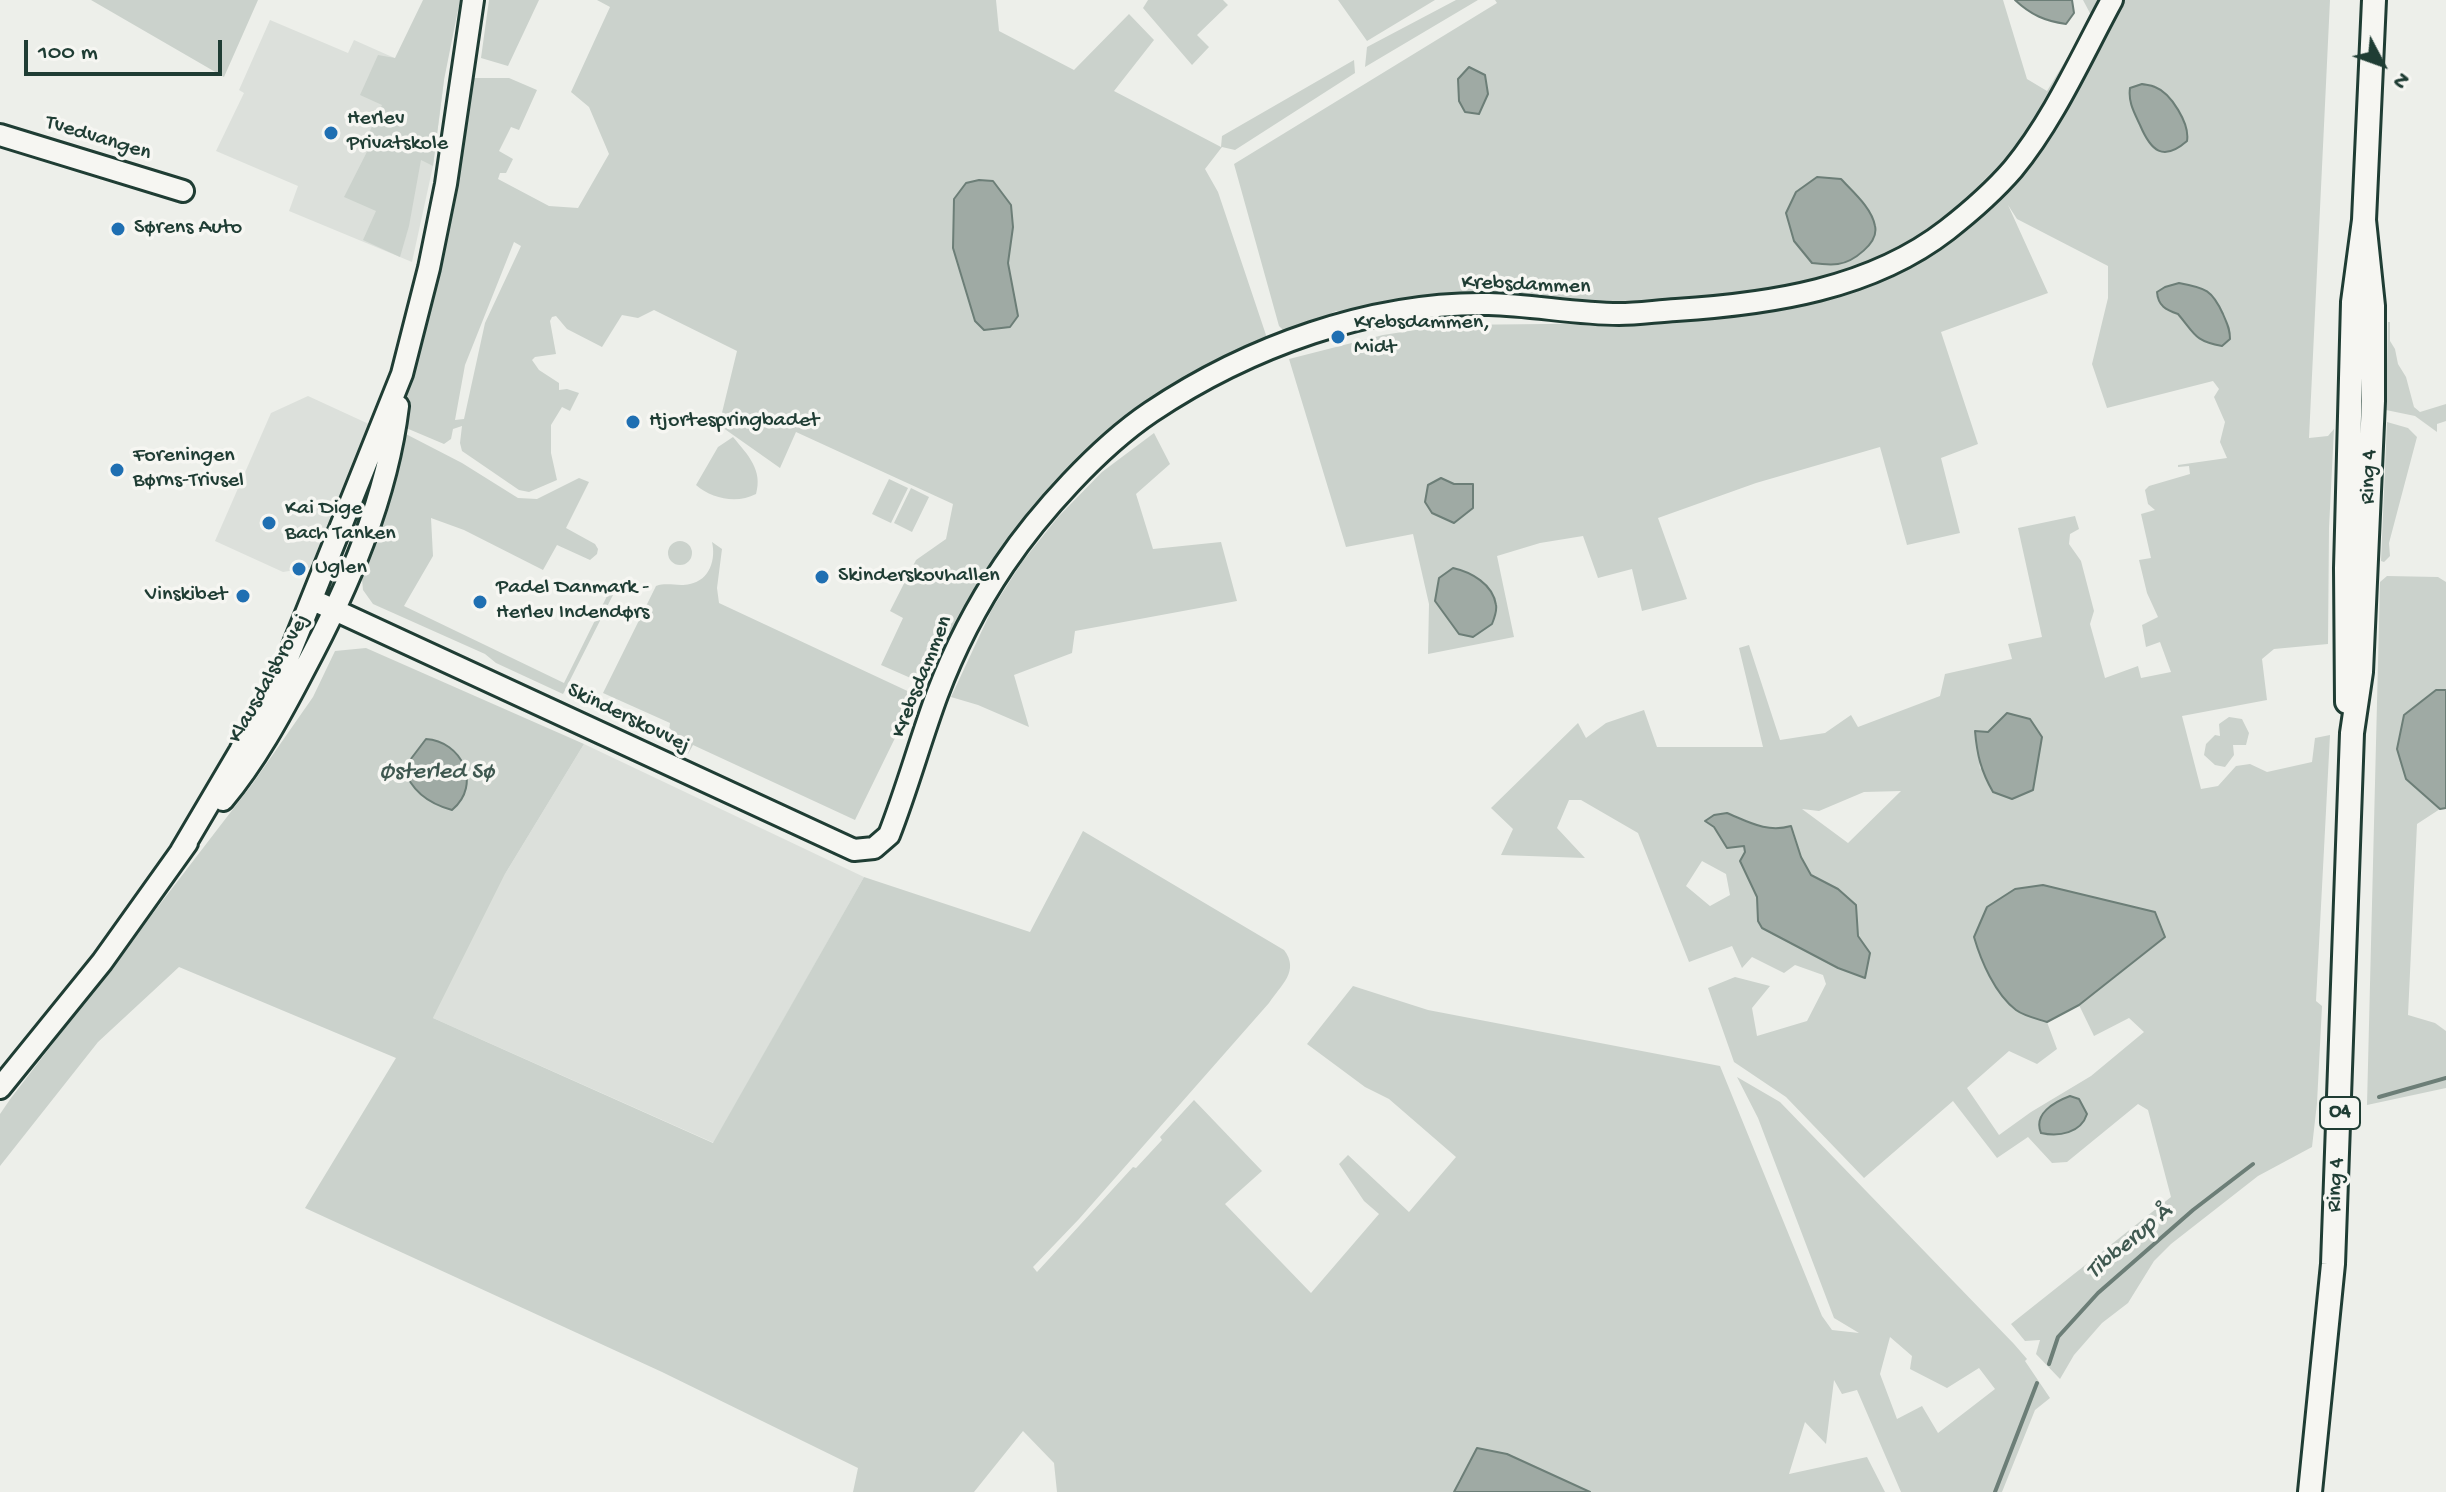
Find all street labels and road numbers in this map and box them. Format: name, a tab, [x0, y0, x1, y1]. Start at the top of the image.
street label: Tvedvangen	[42, 110, 154, 168]
street label: Krebsdammen	[1461, 271, 1591, 301]
street label: Ring 4	[2356, 449, 2384, 505]
street label: Klausdalsbrovej	[224, 610, 316, 748]
street label: Krebsdammen	[887, 612, 959, 742]
street label: Skinderskovvej	[562, 678, 694, 760]
road number: O4	[2320, 1097, 2360, 1129]
street label: Ring 4	[2322, 1157, 2352, 1213]

